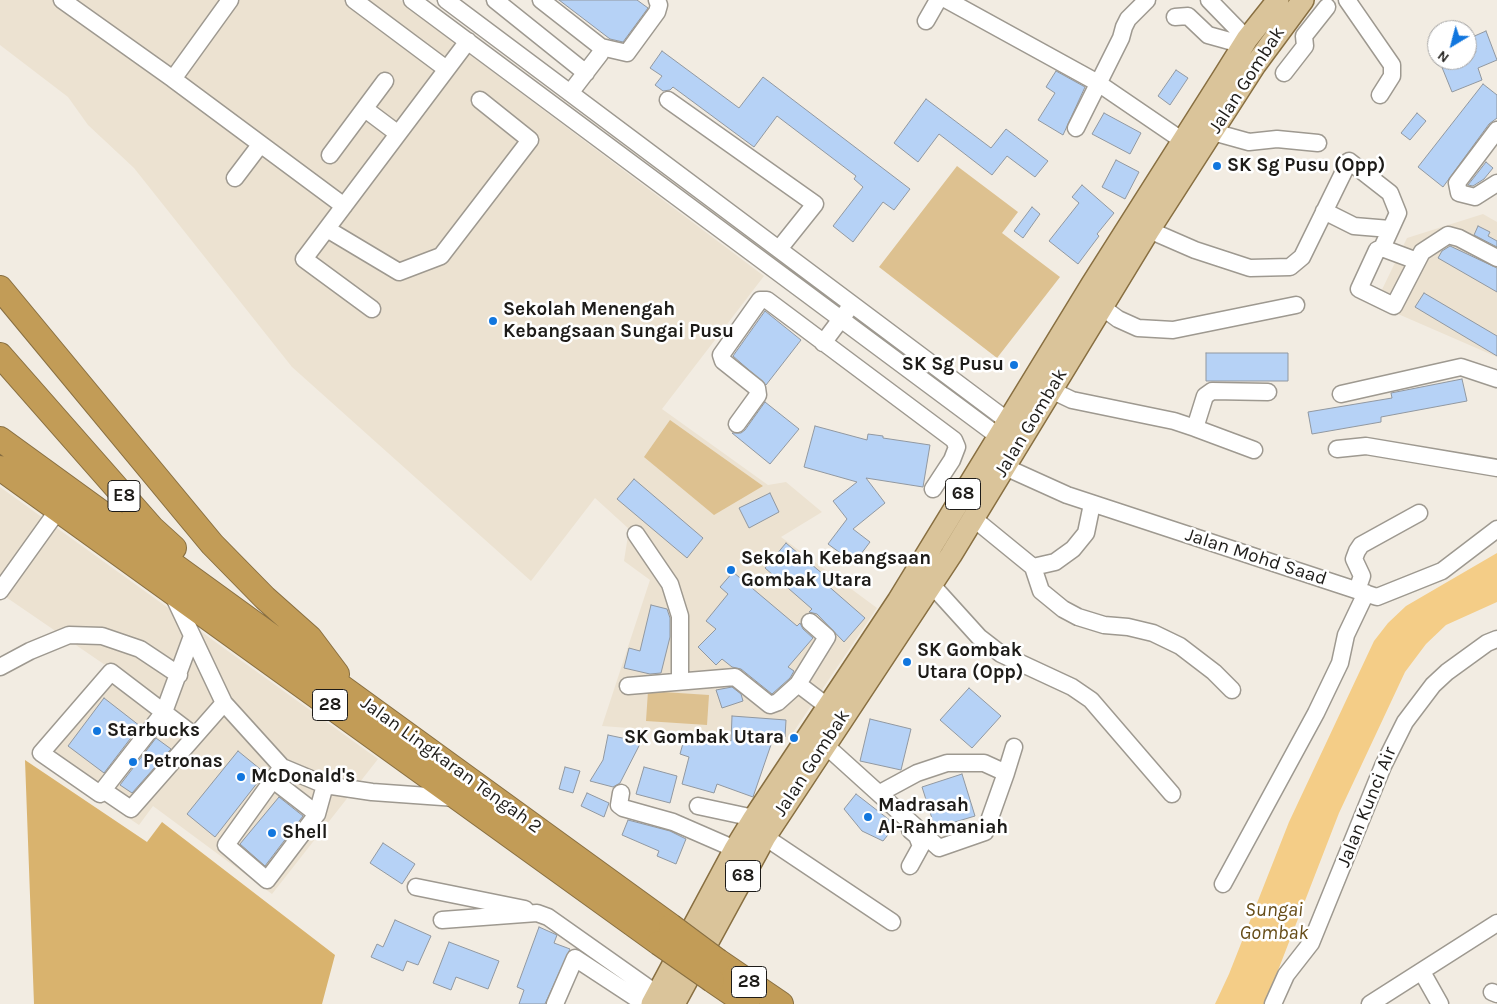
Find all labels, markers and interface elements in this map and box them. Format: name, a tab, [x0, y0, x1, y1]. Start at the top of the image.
north arrow	[1427, 20, 1477, 70]
street label: Jalan Gombak	[1204, 22, 1290, 138]
text: N	[1434, 47, 1452, 66]
place label: SK Sg Pusu (Opp)	[1227, 155, 1385, 177]
marker: SK Sg Pusu (Opp)	[1211, 160, 1223, 172]
place label: Sekolah Menengah Kebangsaan Sungai Pusu	[503, 299, 734, 343]
marker: Sekolah Menengah Kebangsaan Sungai Pusu	[487, 315, 499, 327]
place label: SK Sg Pusu	[902, 354, 1004, 376]
marker: SK Sg Pusu	[1008, 359, 1020, 371]
street label: Jalan Gombak	[990, 365, 1072, 481]
road number: 68	[946, 478, 980, 509]
road number: E8	[108, 481, 140, 512]
street label: Jalan Mohd Saad	[1182, 523, 1330, 591]
place label: Sekolah Kebangsaan Gombak Utara	[741, 548, 931, 592]
marker: Sekolah Kebangsaan Gombak Utara	[725, 564, 737, 576]
place label: SK Gombak Utara (Opp)	[917, 640, 1023, 684]
marker: SK Gombak Utara (Opp)	[901, 656, 913, 668]
road number: 28	[312, 690, 348, 720]
street label: Jalan Lingkaran Tengah 2	[356, 692, 546, 838]
street label: Jalan Gombak	[769, 705, 855, 821]
place label: Starbucks	[107, 720, 200, 742]
marker: Starbucks	[91, 725, 103, 737]
place label: SK Gombak Utara	[624, 727, 784, 749]
marker: SK Gombak Utara	[788, 732, 800, 744]
street label: Jalan Kunci Air	[1332, 743, 1402, 871]
place label: Petronas	[143, 751, 223, 773]
marker: Petronas	[127, 756, 139, 768]
place label: McDonald's	[251, 766, 355, 788]
marker: McDonald's	[235, 771, 247, 783]
place label: Madrasah Al-Rahmaniah	[878, 795, 1008, 839]
marker: Madrasah Al-Rahmaniah	[862, 811, 874, 823]
place label: Shell	[282, 822, 328, 844]
marker: Shell	[266, 827, 278, 839]
road number: 68	[726, 860, 760, 891]
water label: Sungai Gombak	[1240, 898, 1308, 945]
road number: 28	[732, 966, 766, 998]

